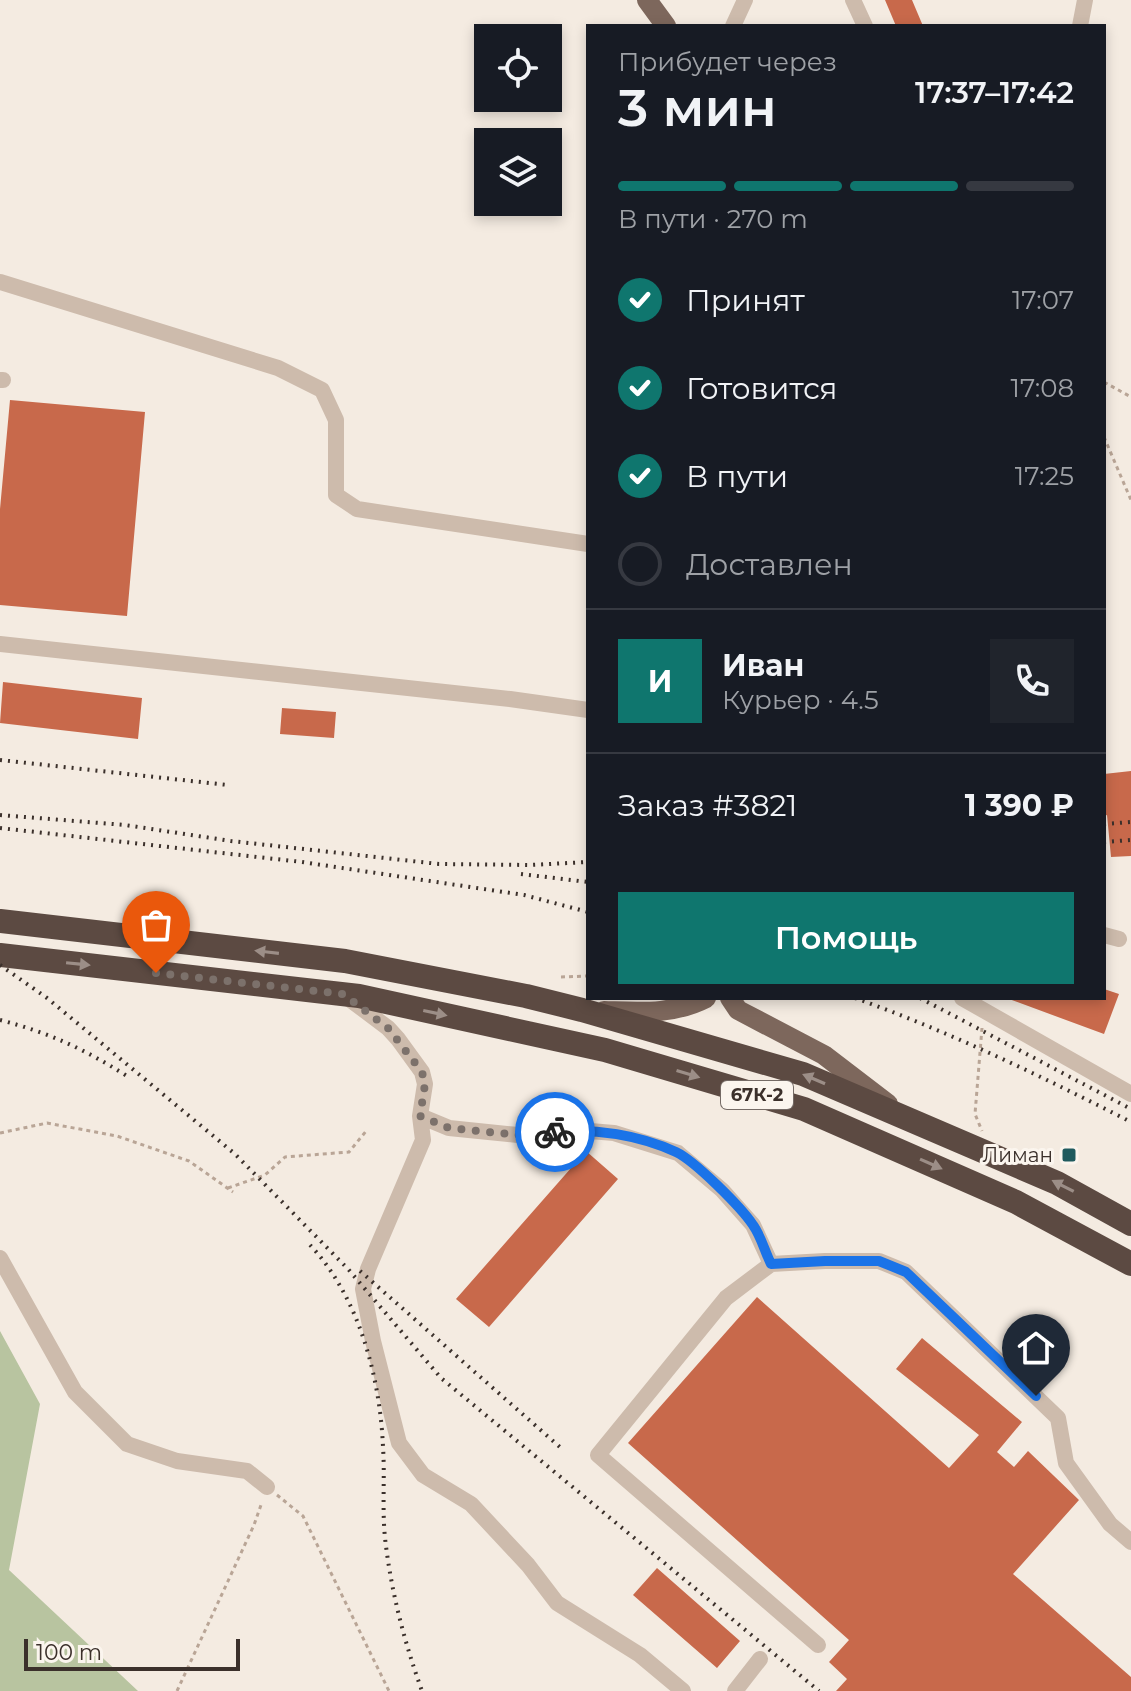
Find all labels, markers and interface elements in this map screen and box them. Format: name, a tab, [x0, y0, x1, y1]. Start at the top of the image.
map controls	[474, 24, 562, 216]
button: locate	[474, 24, 562, 112]
text: Прибудет через	[618, 46, 837, 78]
text: 17:37–17:42	[915, 74, 1074, 111]
text: 3 мин	[618, 76, 777, 139]
button: layers	[474, 128, 562, 216]
text: В пути · 270 m	[618, 203, 808, 235]
icon: check	[618, 278, 662, 322]
text: Принят	[686, 282, 805, 319]
text: 17:07	[1012, 284, 1074, 316]
icon: check	[618, 366, 662, 410]
text: Готовится	[686, 370, 838, 407]
text: 17:08	[1011, 372, 1074, 404]
icon: check	[618, 454, 662, 498]
text: В пути	[686, 458, 788, 495]
text: 17:25	[1015, 460, 1074, 492]
text: Доставлен	[686, 546, 853, 583]
button: phone	[990, 639, 1074, 723]
text: Иван	[722, 647, 804, 684]
text: И	[648, 663, 672, 700]
text: Курьер · 4.5	[722, 684, 879, 716]
text: Заказ #3821	[618, 787, 797, 824]
text: 1 390 ₽	[965, 787, 1074, 824]
pin	[122, 891, 190, 973]
button: Помощь	[618, 892, 1074, 984]
icon: bag	[134, 903, 178, 947]
one-way arrow	[255, 945, 280, 958]
one-way arrow	[65, 958, 90, 971]
one-way arrow	[423, 1007, 448, 1020]
one-way arrow	[676, 1068, 700, 1081]
one-way arrow	[802, 1072, 826, 1085]
road number: 67К-2	[721, 1081, 793, 1109]
courier	[515, 1092, 595, 1172]
icon: bike	[533, 1110, 577, 1154]
place label: Лиман	[983, 1143, 1053, 1167]
marker: Лиман	[1060, 1146, 1078, 1164]
one-way arrow	[919, 1158, 943, 1171]
one-way arrow	[1051, 1180, 1074, 1193]
pin	[1002, 1314, 1070, 1396]
icon: home	[1014, 1326, 1058, 1370]
scale bar	[24, 1635, 240, 1671]
text: 100 m	[36, 1639, 102, 1666]

